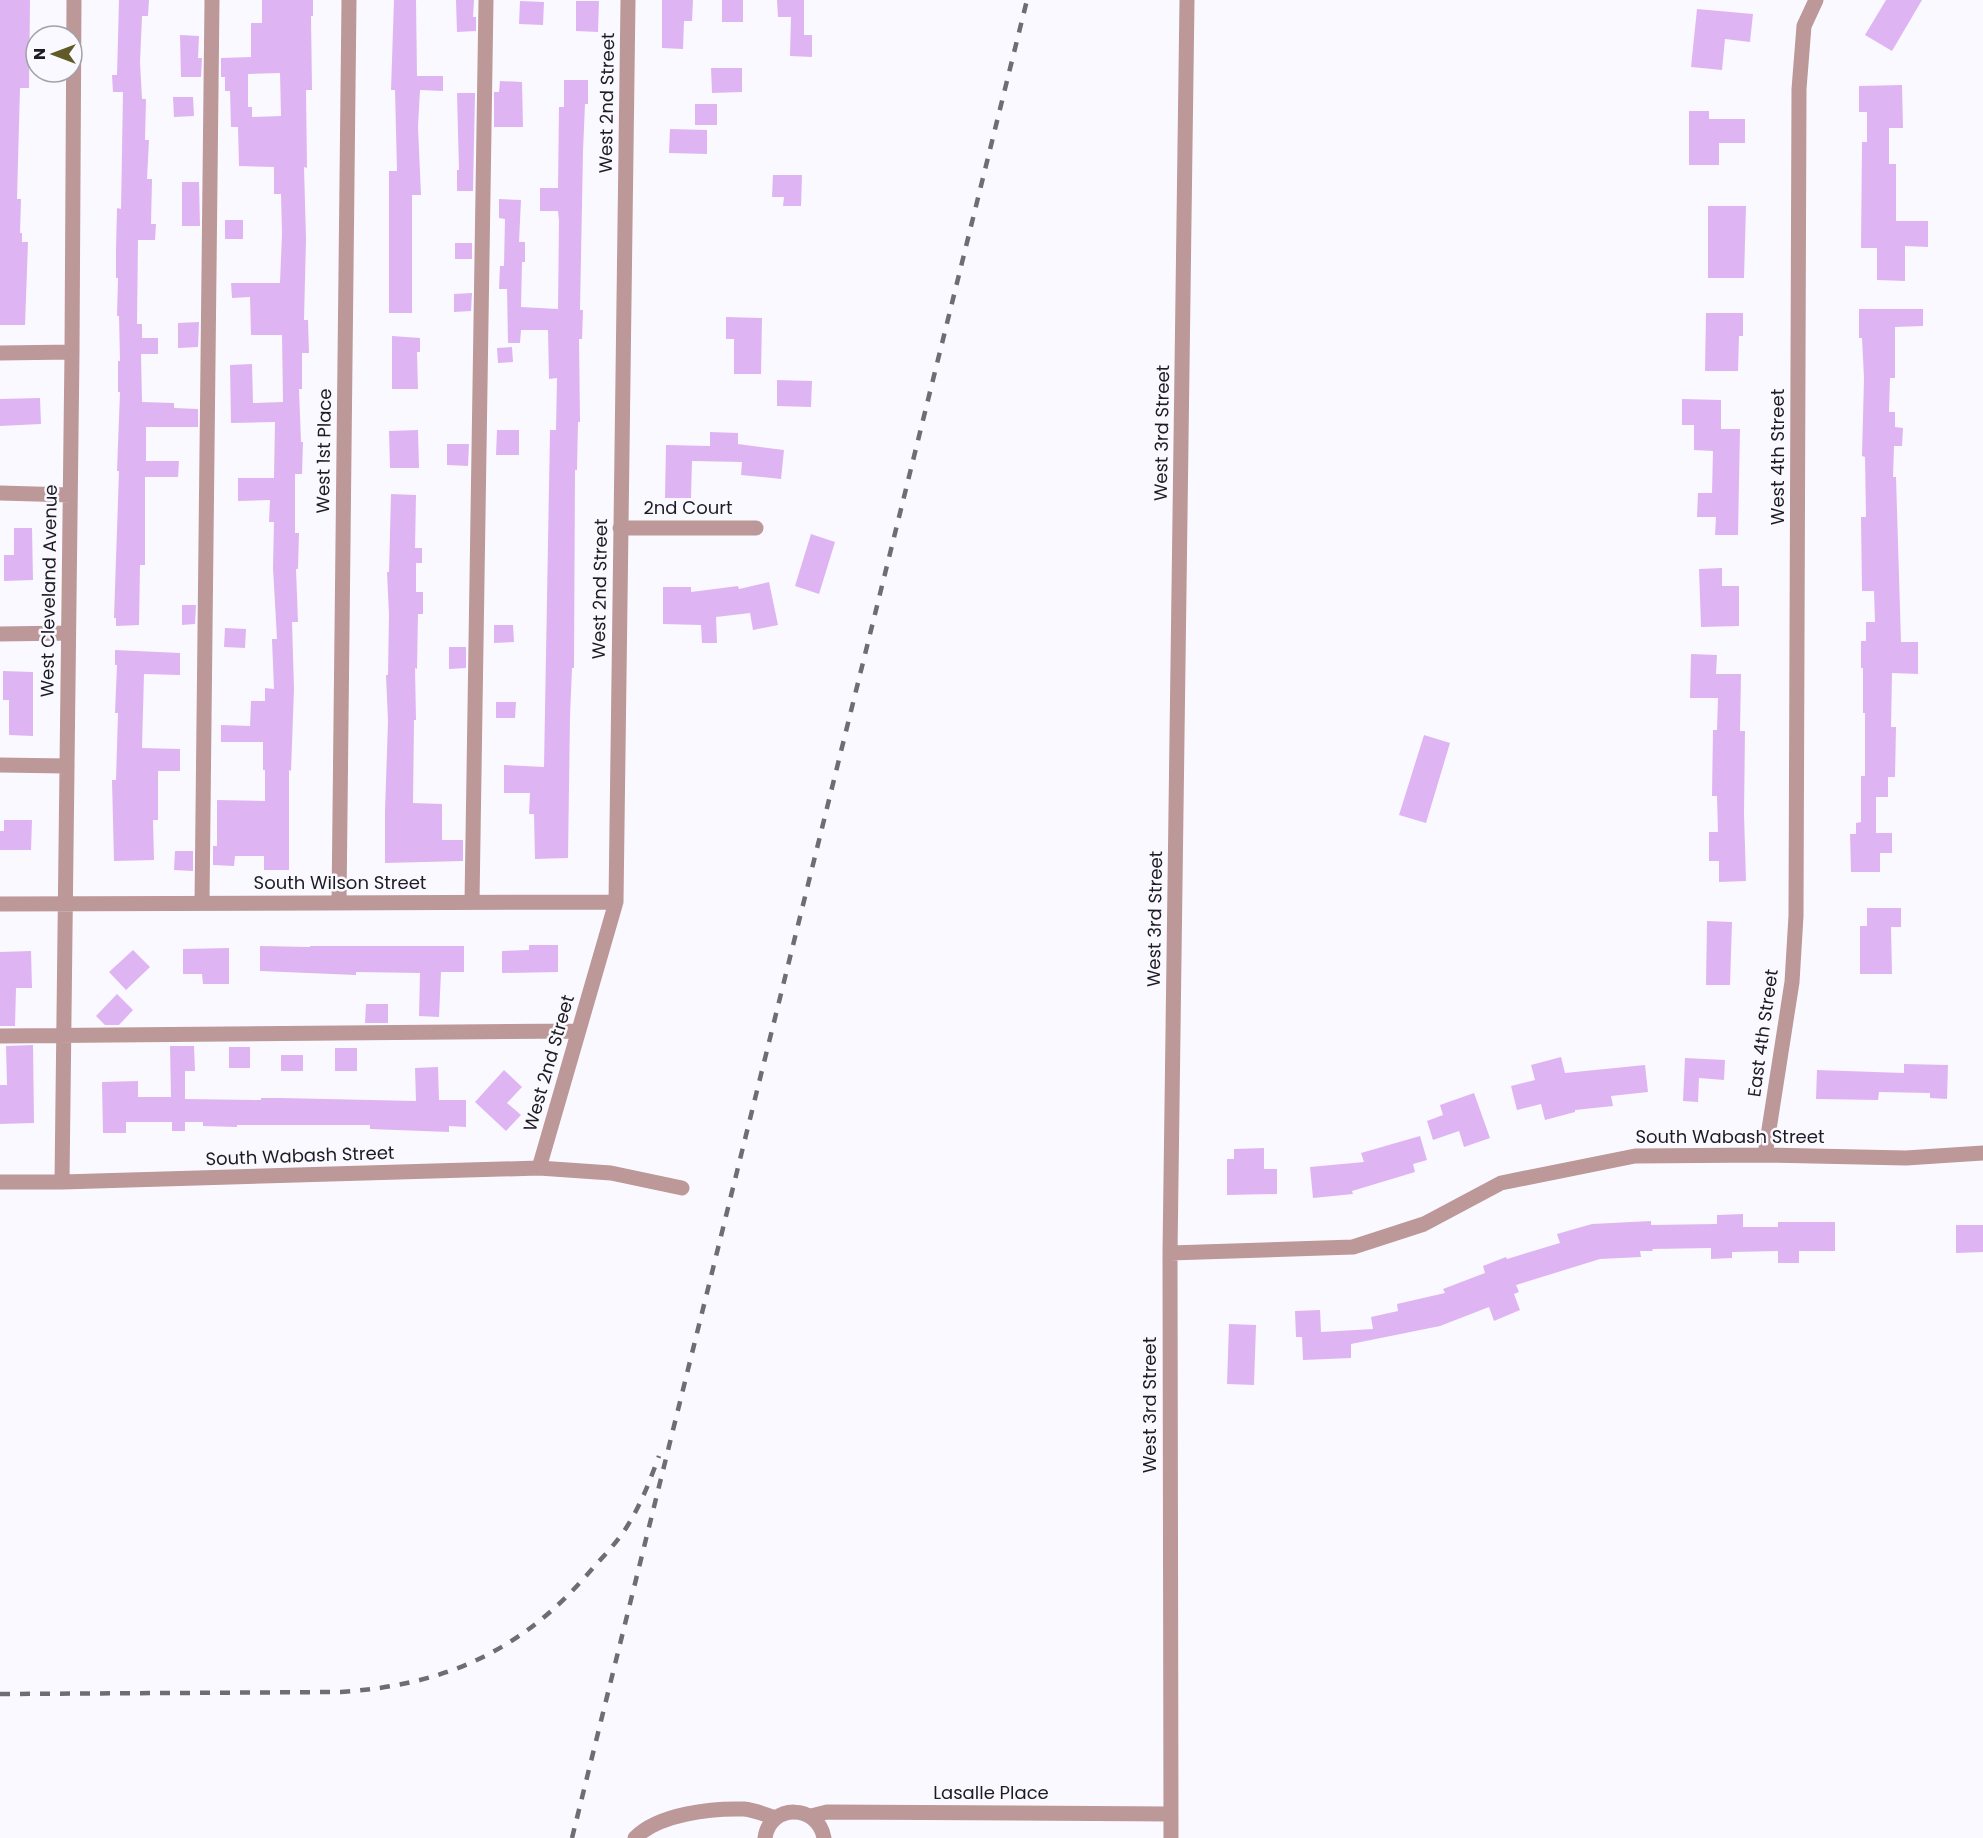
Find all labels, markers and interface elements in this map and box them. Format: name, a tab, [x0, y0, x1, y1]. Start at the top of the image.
north arrow	[24, 24, 84, 84]
street label: West 2nd Street	[593, 32, 620, 174]
text: N	[28, 48, 51, 60]
street label: West 3rd Street	[1148, 365, 1175, 501]
street label: West 1st Place	[310, 388, 337, 514]
street label: West 4th Street	[1765, 389, 1790, 525]
street label: West Cleveland Avenue	[34, 484, 63, 698]
street label: 2nd Court	[643, 495, 733, 520]
street label: West 2nd Street	[586, 518, 613, 660]
street label: West 3rd Street	[1141, 851, 1168, 987]
street label: South Wilson Street	[254, 870, 426, 895]
street label: East 4th Street	[1741, 967, 1784, 1099]
street label: West 2nd Street	[517, 992, 580, 1134]
street label: South Wabash Street	[1636, 1124, 1824, 1149]
street label: South Wabash Street	[205, 1140, 395, 1171]
street label: West 3rd Street	[1137, 1337, 1162, 1473]
street label: Lasalle Place	[933, 1780, 1049, 1805]

